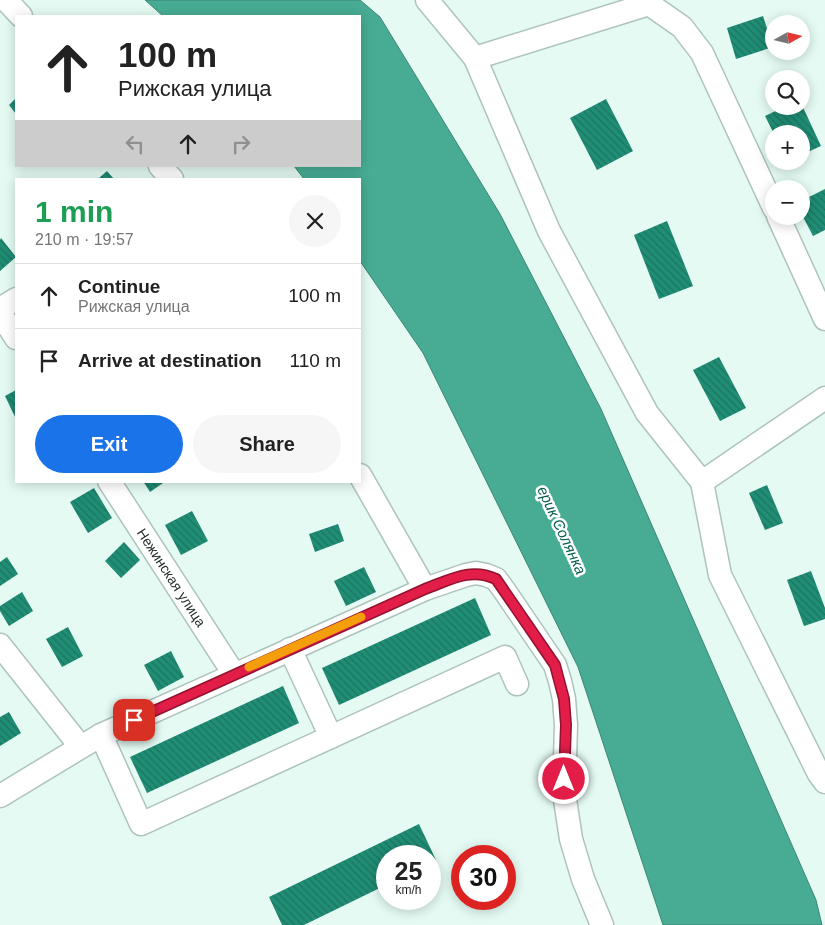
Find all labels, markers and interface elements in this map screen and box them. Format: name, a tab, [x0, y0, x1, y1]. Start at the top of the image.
north arrow	[765, 15, 810, 60]
map controls	[765, 15, 810, 225]
icon: ahead	[35, 35, 100, 100]
text: 100 m	[118, 35, 217, 74]
button: search	[765, 70, 810, 115]
text: Рижская улица	[118, 76, 272, 101]
button: +	[765, 125, 810, 170]
icon: left	[121, 130, 149, 158]
icon: ahead	[174, 130, 202, 158]
icon: right	[227, 130, 255, 158]
button: −	[765, 180, 810, 225]
text: 1 min	[35, 195, 113, 228]
button: close	[289, 195, 341, 247]
text: 210 m · 19:57	[35, 231, 134, 248]
text: Continue	[78, 276, 160, 297]
icon: ahead	[35, 282, 63, 310]
text: 100 m	[288, 285, 341, 306]
text: Рижская улица	[78, 298, 190, 315]
icon: arrive	[35, 347, 63, 375]
text: Arrive at destination	[78, 350, 262, 371]
text: 110 m	[290, 350, 341, 371]
button: Exit	[35, 415, 183, 473]
button: Share	[193, 415, 341, 473]
water label: ерик Солянка	[534, 483, 590, 577]
street label: Нежинская улица	[134, 525, 209, 630]
pin	[113, 699, 155, 741]
icon: arrive	[120, 706, 148, 734]
position arrow	[537, 752, 589, 804]
speed limit sign: 30	[451, 845, 516, 910]
text: 25	[395, 857, 422, 885]
text: km/h	[395, 883, 422, 897]

